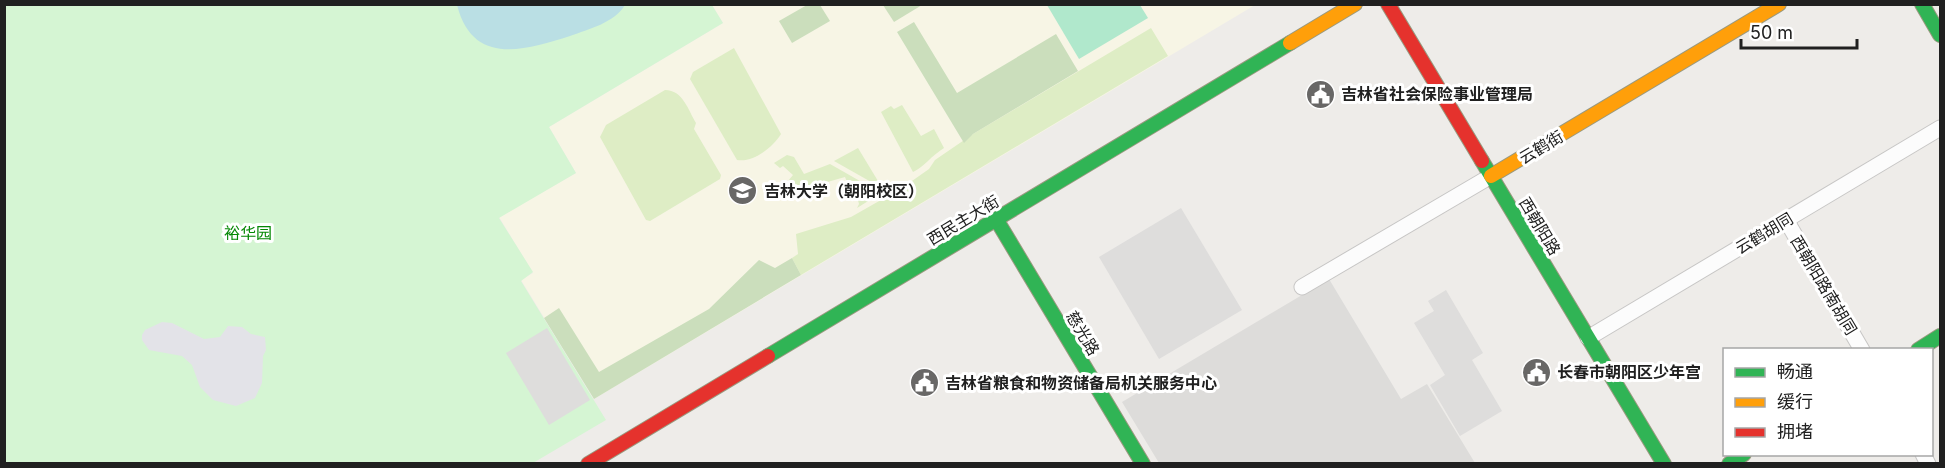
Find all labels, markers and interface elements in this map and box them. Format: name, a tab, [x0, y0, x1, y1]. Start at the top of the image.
scale bar	[1741, 12, 1856, 50]
text: 50 m	[1750, 22, 1793, 43]
public building icon: 吉林省社会保险事业管理局	[1304, 78, 1336, 110]
place label: 吉林省社会保险事业管理局	[1341, 84, 1533, 104]
street label: 云鹤街	[1515, 126, 1567, 168]
school or university icon: 吉林大学（朝阳校区）	[727, 175, 759, 207]
place label: 吉林大学（朝阳校区）	[764, 181, 924, 201]
street label: 西民主大街	[924, 191, 1002, 249]
street label: 西朝阳路	[1515, 193, 1565, 259]
street label: 云鹤胡同	[1731, 208, 1797, 258]
park label: 裕华园	[224, 223, 272, 243]
street label: 西朝阳路南胡同	[1787, 232, 1861, 338]
street label: 慈光路	[1062, 307, 1104, 359]
legend	[1723, 348, 1933, 456]
public building icon: 长春市朝阳区少年宫	[1520, 356, 1552, 388]
text: 畅通	[1777, 361, 1813, 382]
place label: 长春市朝阳区少年宫	[1557, 362, 1701, 382]
public building icon: 吉林省粮食和物资储备局机关服务中心	[908, 367, 940, 399]
place label: 吉林省粮食和物资储备局机关服务中心	[945, 373, 1217, 393]
text: 缓行	[1777, 391, 1813, 412]
text: 拥堵	[1777, 421, 1813, 442]

